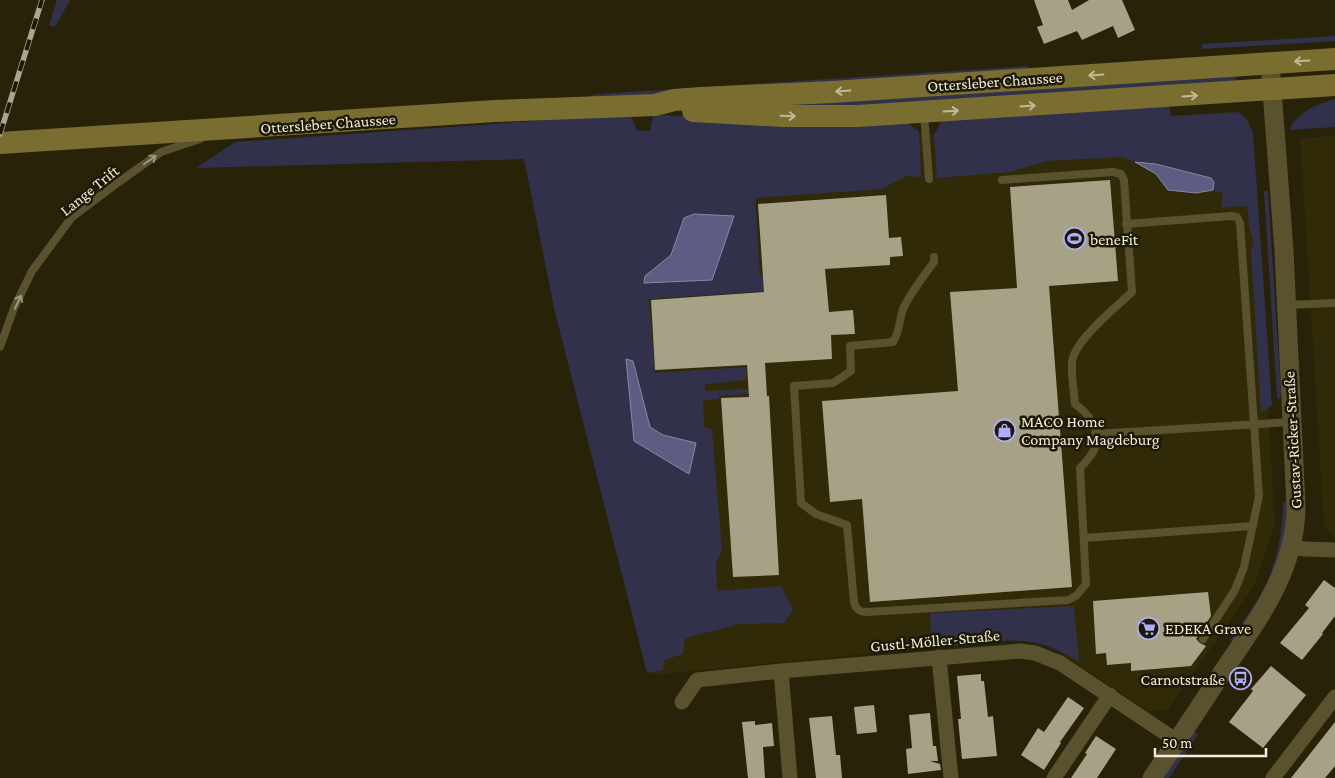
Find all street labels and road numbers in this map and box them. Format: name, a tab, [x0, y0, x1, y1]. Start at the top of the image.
street label: Ottersleber Chaussee	[927, 68, 1063, 95]
street label: Ottersleber Chaussee	[260, 110, 396, 137]
street label: Lange Trift	[57, 161, 123, 220]
street label: Gustav-Ricker-Straße	[1280, 371, 1305, 509]
street label: Gustl-Möller-Straße	[870, 626, 1000, 655]

